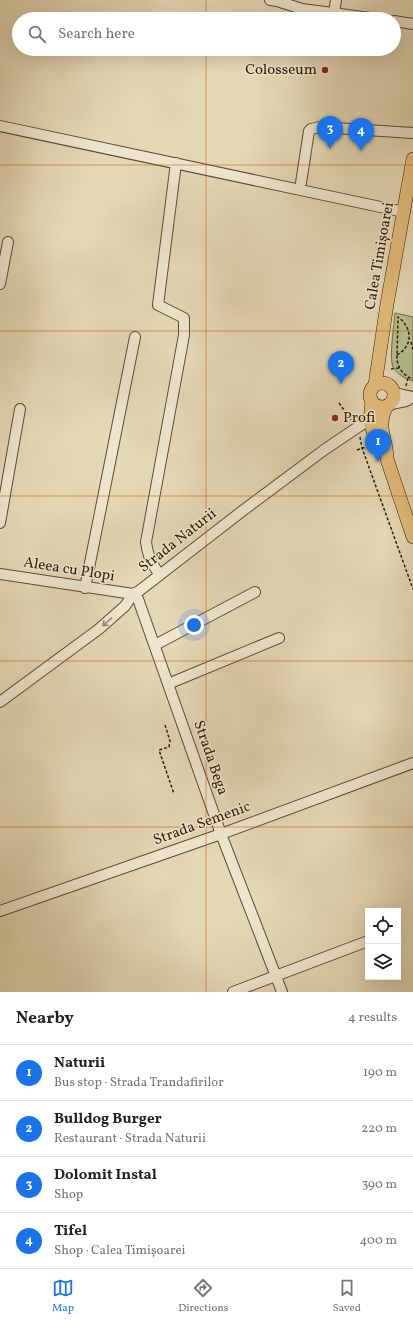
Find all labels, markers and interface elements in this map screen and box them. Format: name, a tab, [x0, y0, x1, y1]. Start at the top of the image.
search box	[12, 12, 401, 56]
icon: search	[26, 23, 48, 45]
text: Search here	[58, 24, 135, 45]
place label: Colosseum	[245, 60, 317, 81]
marker: Colosseum	[320, 65, 330, 75]
pin: 3	[317, 116, 343, 149]
pin: 4	[348, 118, 374, 151]
street label: Calea Timișoarei	[360, 201, 400, 311]
pin: 2	[328, 351, 354, 384]
place label: Profi	[343, 408, 375, 429]
marker: Profi	[330, 413, 340, 423]
pin: 1	[365, 429, 391, 462]
street label: Strada Naturii	[135, 504, 221, 578]
street label: Aleea cu Plopi	[22, 552, 116, 588]
your location	[184, 615, 204, 635]
one-way arrow	[102, 617, 112, 626]
street label: Strada Bega	[187, 718, 233, 798]
street label: Strada Semenic	[150, 797, 254, 851]
map controls	[365, 908, 401, 980]
button: locate	[365, 908, 401, 944]
button: layers	[365, 944, 401, 980]
text: Nearby	[16, 1007, 74, 1030]
text: 4 results	[348, 1009, 397, 1027]
text: Naturii	[54, 1053, 105, 1074]
text: 1	[26, 1064, 32, 1082]
text: 190 m	[363, 1064, 397, 1082]
text: Bus stop · Strada Trandafirilor	[54, 1074, 224, 1092]
text: Bulldog Burger	[54, 1109, 162, 1130]
text: 2	[26, 1120, 32, 1138]
text: 220 m	[361, 1120, 397, 1138]
text: Restaurant · Strada Naturii	[54, 1130, 206, 1148]
text: Dolomit Instal	[54, 1165, 157, 1186]
text: 3	[26, 1176, 32, 1194]
text: 390 m	[362, 1176, 397, 1194]
text: Shop	[54, 1186, 83, 1204]
text: Tifel	[54, 1221, 87, 1242]
text: 4	[25, 1232, 33, 1250]
text: 400 m	[360, 1232, 397, 1250]
text: Shop · Calea Timișoarei	[54, 1242, 186, 1260]
tab: Map	[52, 1277, 74, 1316]
tab: Directions	[178, 1277, 229, 1316]
tab: Saved	[333, 1277, 361, 1316]

